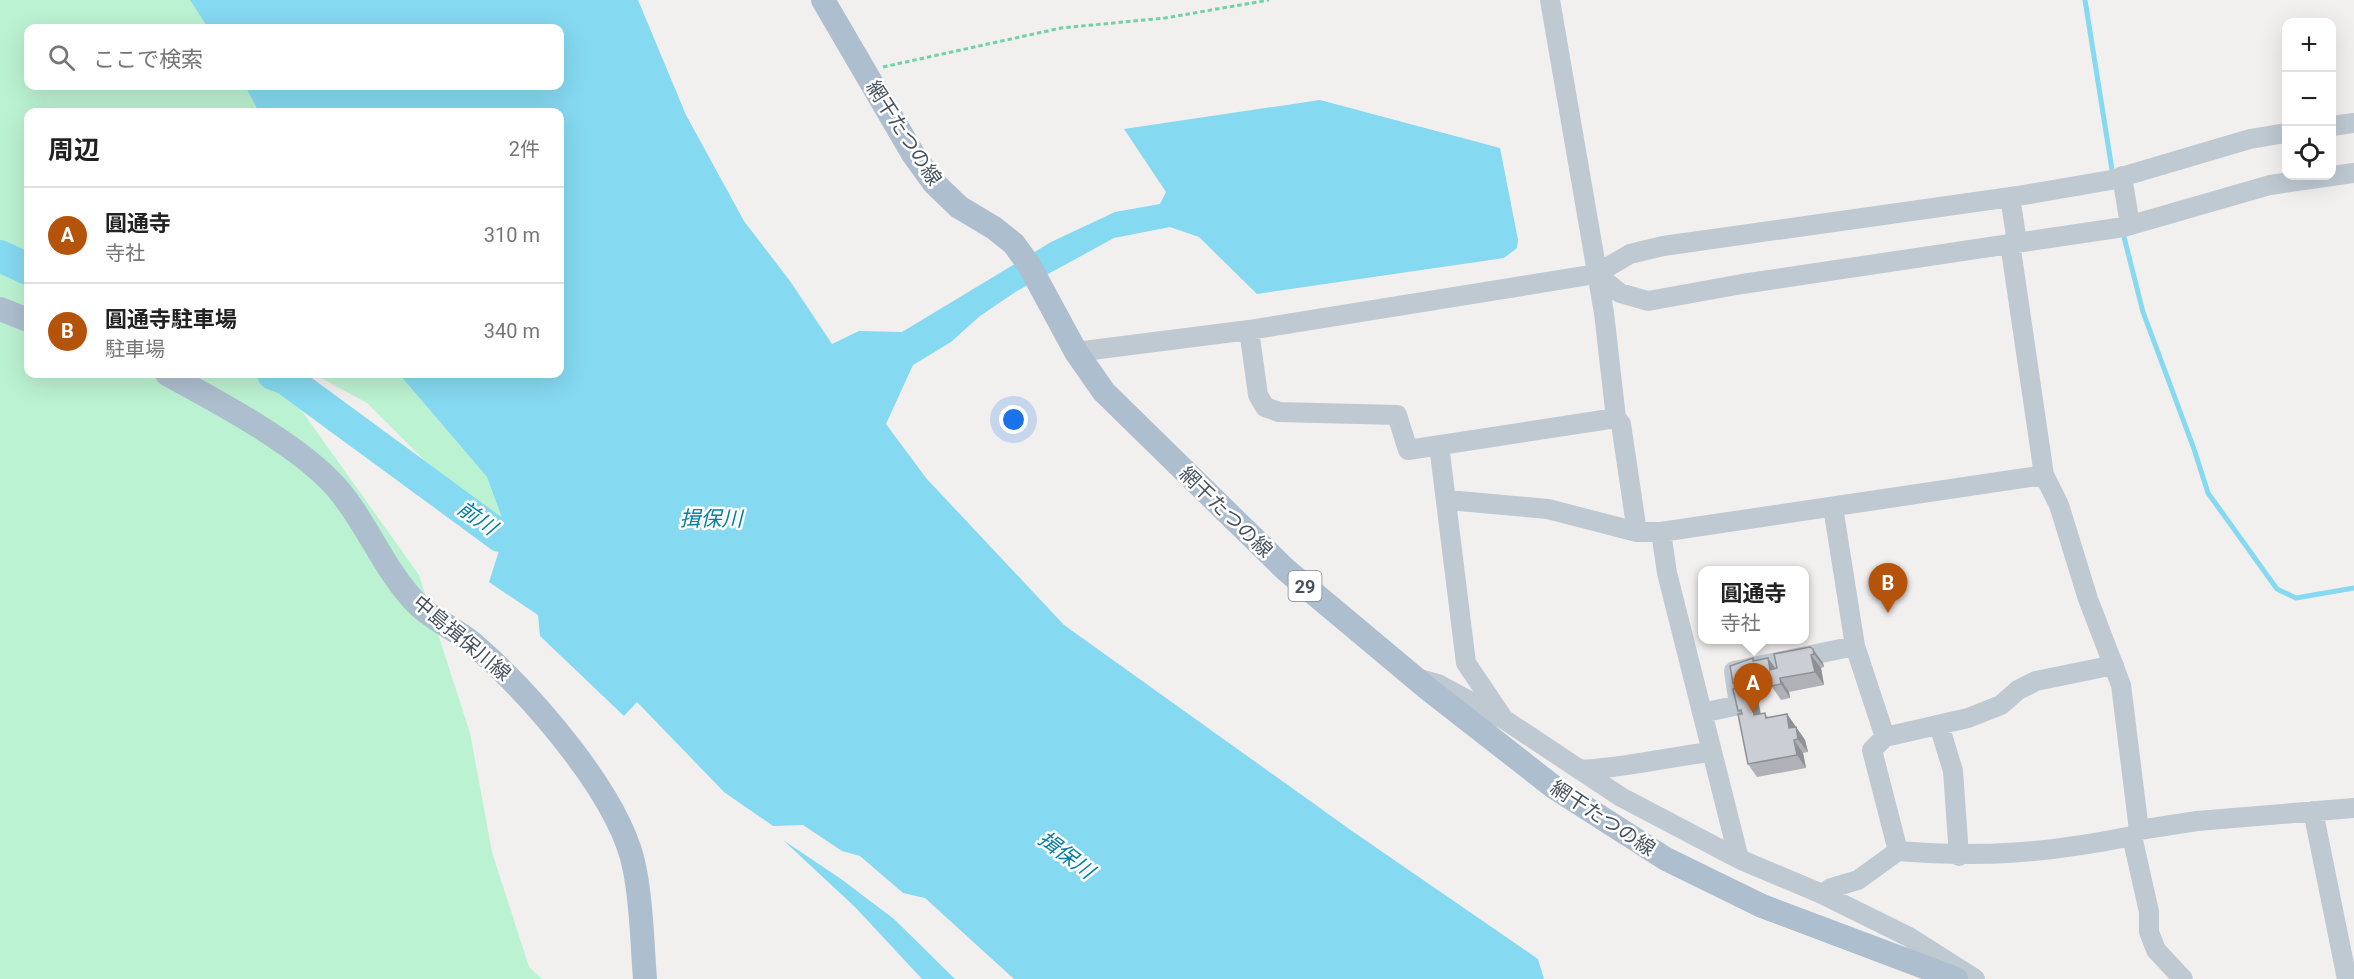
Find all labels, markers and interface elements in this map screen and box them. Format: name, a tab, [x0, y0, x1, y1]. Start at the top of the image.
map controls	[2282, 18, 2336, 180]
button: +	[2282, 18, 2336, 72]
search box	[24, 24, 564, 90]
icon: search	[45, 41, 78, 74]
text: ここで検索	[93, 47, 203, 72]
button: −	[2282, 72, 2336, 126]
street label: 網干たつの線	[861, 76, 947, 190]
button: locate	[2282, 126, 2336, 180]
text: 周辺	[48, 135, 100, 165]
text: 2件	[509, 137, 540, 161]
text: 圓通寺	[105, 211, 171, 236]
text: A	[61, 223, 74, 247]
text: 310 m	[484, 223, 540, 247]
text: 寺社	[105, 241, 145, 265]
text: 圓通寺駐車場	[105, 307, 237, 332]
text: B	[61, 319, 74, 343]
text: 340 m	[484, 319, 540, 343]
text: 駐車場	[105, 337, 165, 361]
your location	[999, 405, 1028, 434]
street label: 網干たつの線	[1175, 462, 1277, 562]
water label: 前川	[453, 496, 503, 541]
water label: 揖保川	[680, 507, 744, 531]
pin: B	[1868, 564, 1908, 613]
popup	[1698, 566, 1809, 644]
road number: 29	[1288, 571, 1322, 601]
text: 圓通寺	[1720, 581, 1787, 606]
street label: 中島揖保川線	[408, 590, 516, 686]
text: 寺社	[1720, 611, 1760, 635]
pin: A	[1734, 664, 1772, 713]
street label: 網干たつの線	[1546, 775, 1660, 861]
water label: 揖保川	[1034, 826, 1100, 885]

